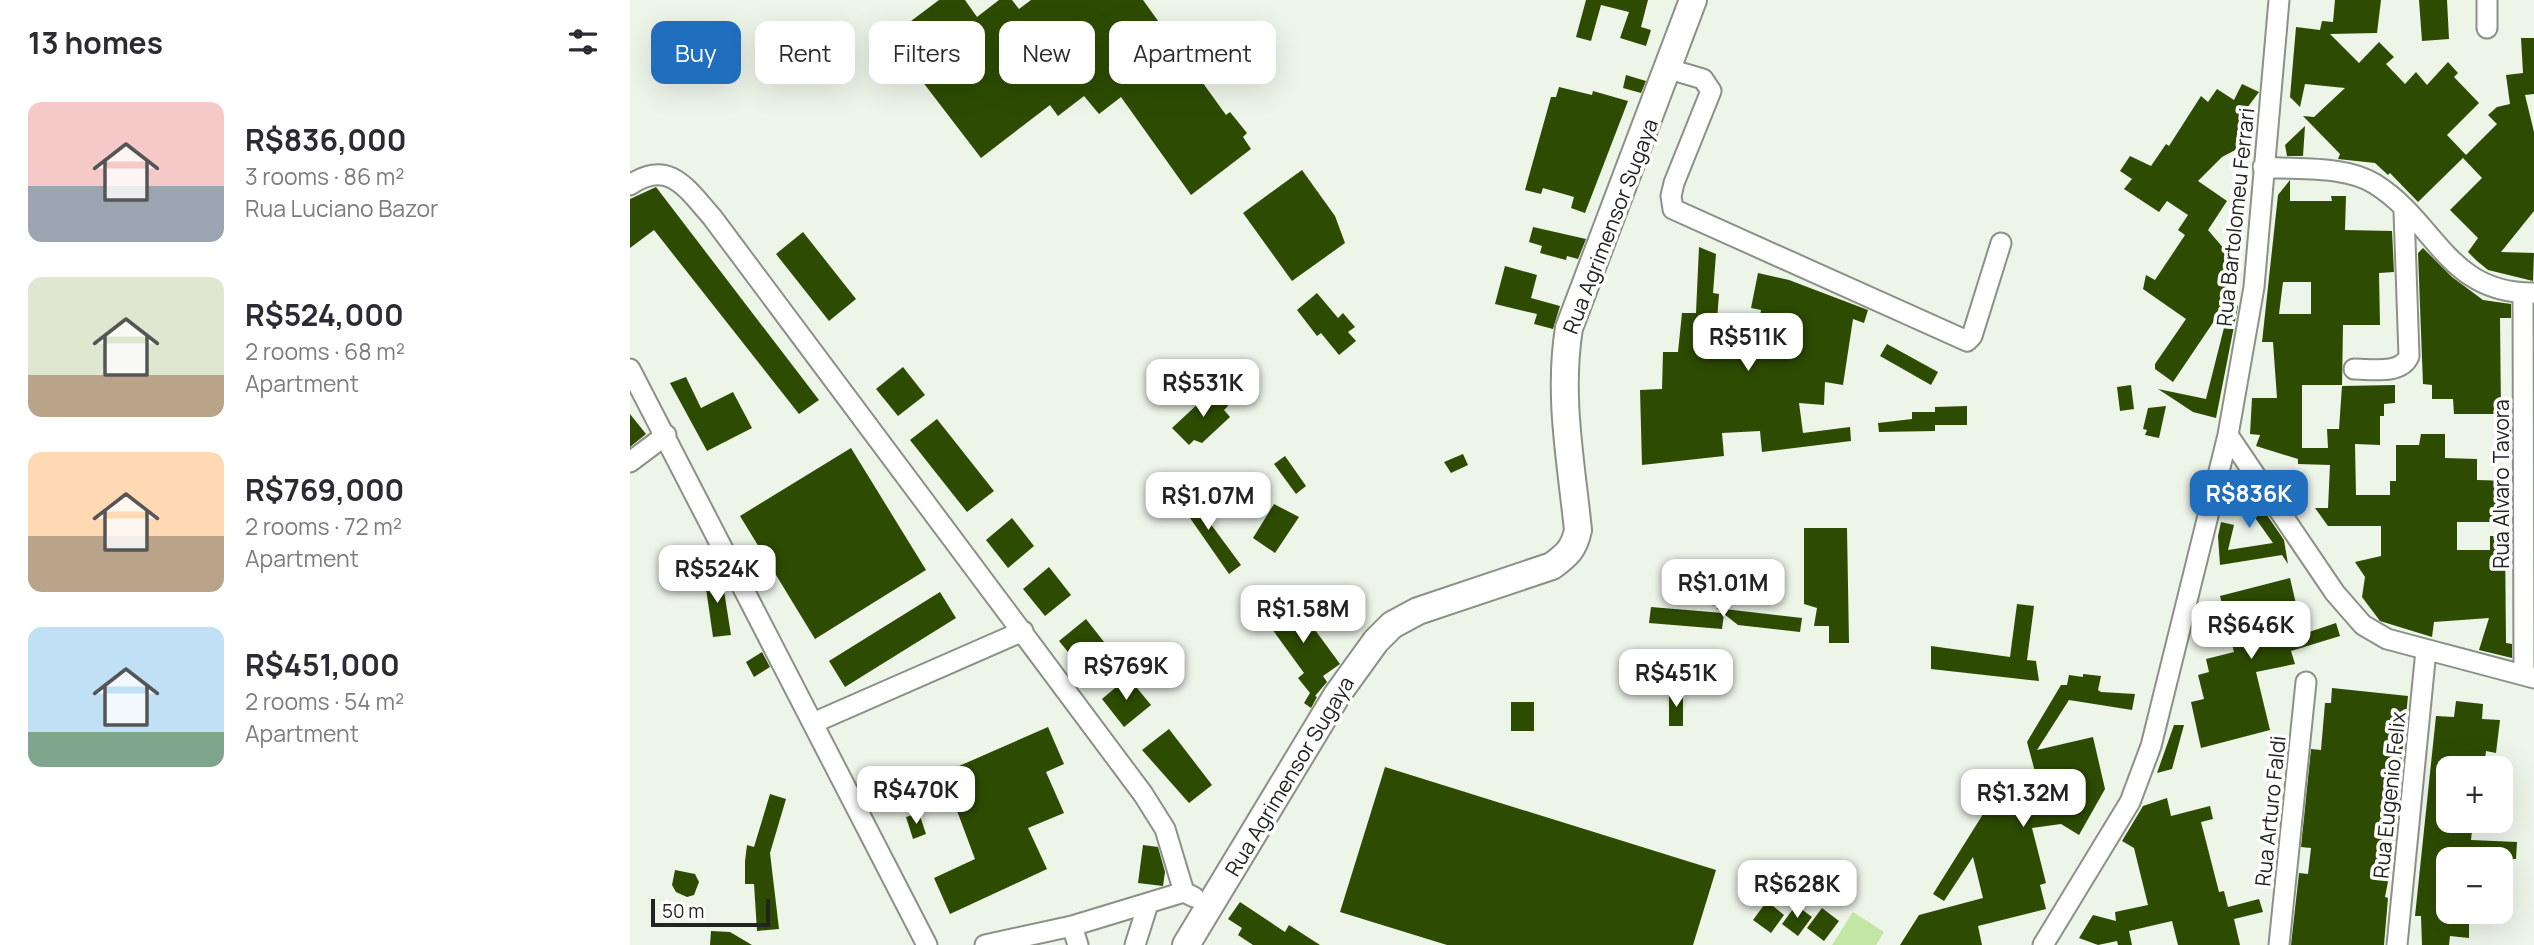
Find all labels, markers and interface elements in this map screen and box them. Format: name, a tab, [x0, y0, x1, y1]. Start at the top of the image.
chip: Buy	[651, 21, 741, 84]
chip: Rent	[755, 21, 855, 84]
chip: Filters	[869, 21, 985, 84]
chip: New	[999, 21, 1095, 84]
chip: Apartment	[1109, 21, 1276, 84]
text: 13 homes	[28, 22, 163, 63]
icon: filters	[564, 23, 602, 61]
street label: Rua Bartolomeu Ferrari	[2210, 106, 2260, 328]
street label: Rua Agrimensor Sugaya	[1556, 114, 1664, 338]
text: R$836,000	[245, 119, 406, 160]
icon: home	[84, 130, 168, 214]
text: 3 rooms · 86 m²	[245, 160, 405, 192]
text: Rua Luciano Bazor	[245, 192, 438, 224]
text: R$524,000	[245, 294, 404, 335]
icon: home	[84, 305, 168, 389]
pin: R$511K	[1691, 314, 1805, 373]
text: R$511K	[1709, 320, 1787, 352]
text: 2 rooms · 68 m²	[245, 335, 405, 367]
pin: R$531K	[1146, 360, 1260, 419]
text: R$531K	[1162, 366, 1244, 398]
text: Apartment	[245, 367, 359, 399]
street label: Rua Alvaro Tavora	[2487, 399, 2515, 569]
text: R$769,000	[245, 469, 404, 510]
pin: R$836K	[2192, 470, 2306, 530]
pin: R$1.07M	[1143, 472, 1273, 532]
text: R$836K	[2206, 477, 2292, 509]
text: R$1.07M	[1162, 479, 1254, 511]
icon: home	[84, 480, 168, 564]
text: 2 rooms · 72 m²	[245, 510, 402, 542]
text: Apartment	[245, 542, 359, 574]
pin: R$524K	[660, 546, 774, 605]
text: R$524K	[675, 552, 759, 584]
pin: R$1.01M	[1658, 560, 1788, 619]
text: R$1.01M	[1678, 566, 1768, 598]
pin: R$1.58M	[1238, 586, 1368, 645]
text: R$1.58M	[1257, 592, 1350, 624]
pin: R$646K	[2194, 602, 2308, 661]
text: R$646K	[2207, 608, 2295, 640]
pin: R$769K	[1069, 642, 1183, 702]
text: R$451,000	[245, 644, 400, 685]
text: R$769K	[1084, 649, 1168, 681]
pin: R$451K	[1619, 650, 1733, 709]
icon: home	[84, 655, 168, 739]
text: R$451K	[1635, 656, 1717, 688]
street label: Rua Agrimensor Sugaya	[1218, 671, 1360, 881]
text: 2 rooms · 54 m²	[245, 685, 404, 717]
street label: Rua Eugenio Felix	[2366, 710, 2412, 880]
text: Apartment	[245, 717, 359, 749]
street label: Rua Arturo Faldi	[2248, 734, 2292, 888]
map controls	[2436, 756, 2513, 924]
button: +	[2436, 756, 2513, 833]
pin: R$470K	[859, 766, 973, 826]
pin: R$1.32M	[1958, 770, 2088, 829]
text: R$470K	[873, 773, 959, 805]
text: R$1.32M	[1977, 776, 2069, 808]
button: −	[2436, 847, 2513, 924]
pin: R$628K	[1740, 860, 1854, 920]
text: R$628K	[1754, 867, 1840, 899]
scale bar	[651, 896, 770, 928]
text: 50 m	[662, 898, 704, 924]

